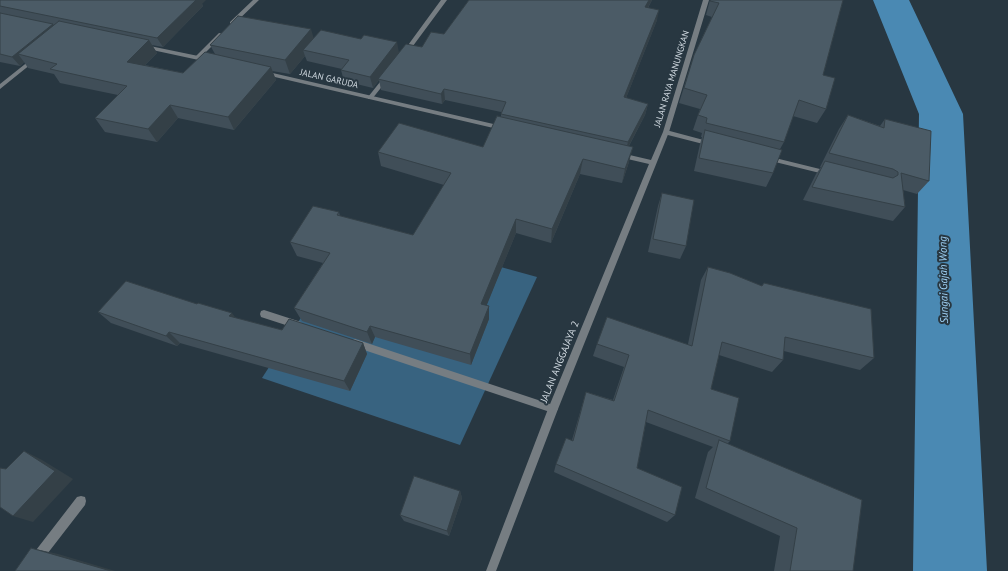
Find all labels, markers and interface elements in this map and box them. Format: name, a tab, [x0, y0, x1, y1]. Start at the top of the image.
street label: JALAN RAYA MANUNGKAN	[652, 29, 692, 129]
street label: JALAN GARUDA	[299, 67, 359, 91]
water label: Sungai Gajah Wong	[937, 236, 951, 324]
street label: JALAN ANGGAJAYA 2	[538, 319, 582, 405]

